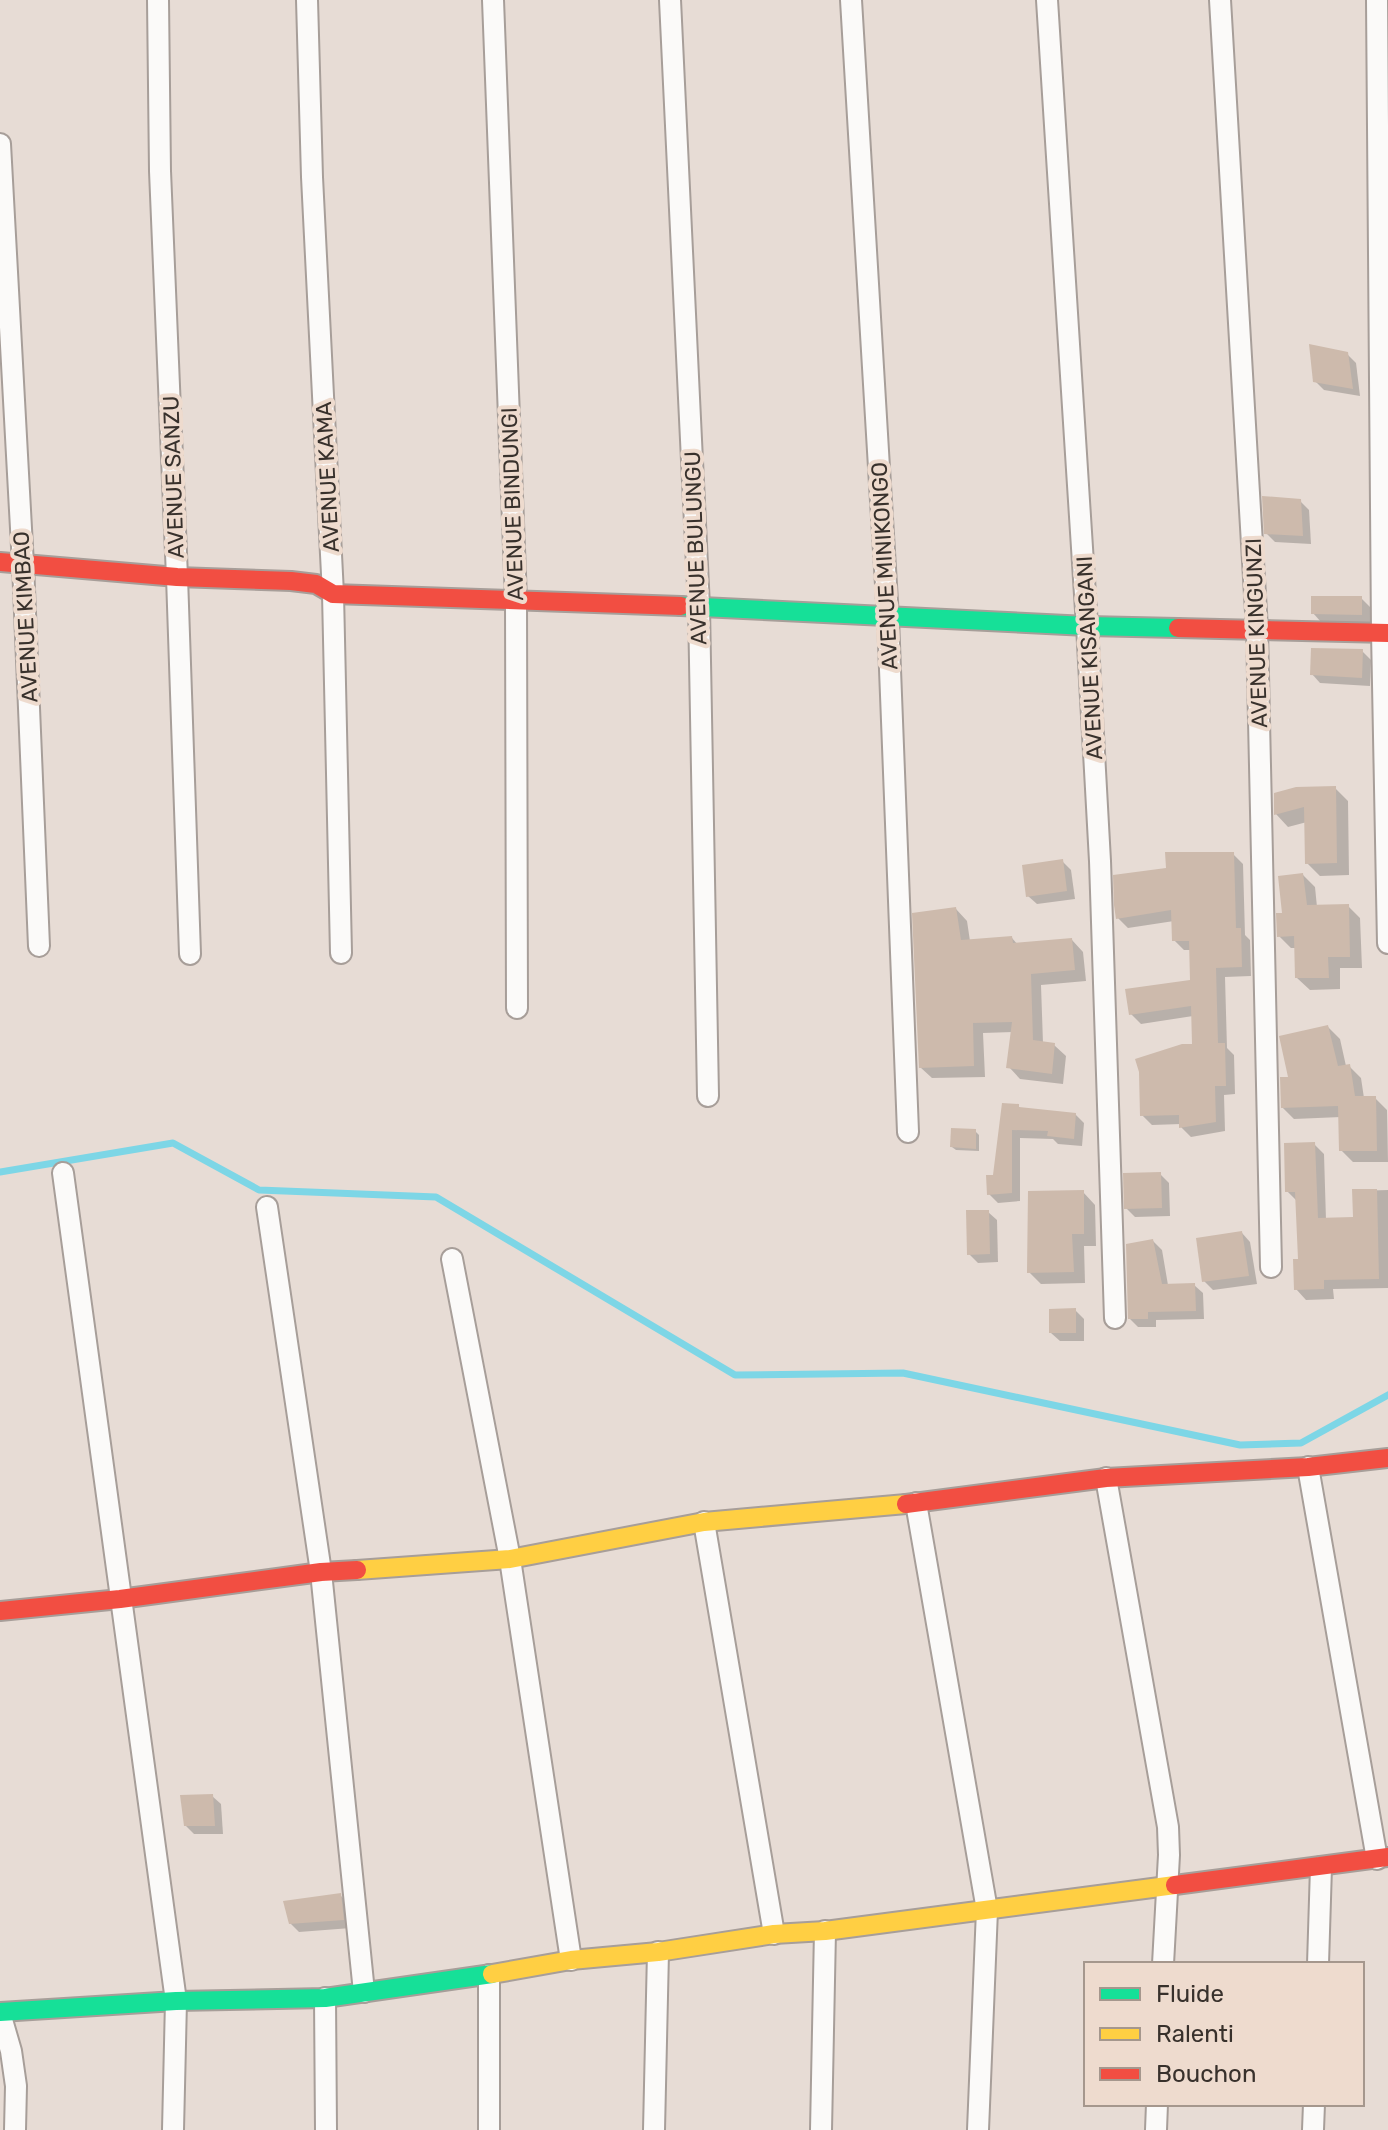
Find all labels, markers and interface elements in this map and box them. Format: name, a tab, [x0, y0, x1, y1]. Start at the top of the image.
street label: AVENUE SANZU	[157, 395, 190, 559]
street label: AVENUE KAMA	[310, 401, 345, 553]
street label: AVENUE BINDUNGI	[496, 407, 529, 601]
street label: AVENUE BULUNGU	[679, 451, 712, 645]
street label: AVENUE MINIKONGO	[866, 461, 903, 671]
street label: AVENUE KIMBAO	[8, 531, 43, 703]
street label: AVENUE KINGUNZI	[1240, 537, 1273, 729]
street label: AVENUE KISANGANI	[1071, 555, 1108, 761]
legend	[1084, 1962, 1364, 2106]
text: Fluide	[1156, 1980, 1224, 2008]
text: Ralenti	[1156, 2020, 1234, 2048]
text: Bouchon	[1156, 2060, 1256, 2088]

